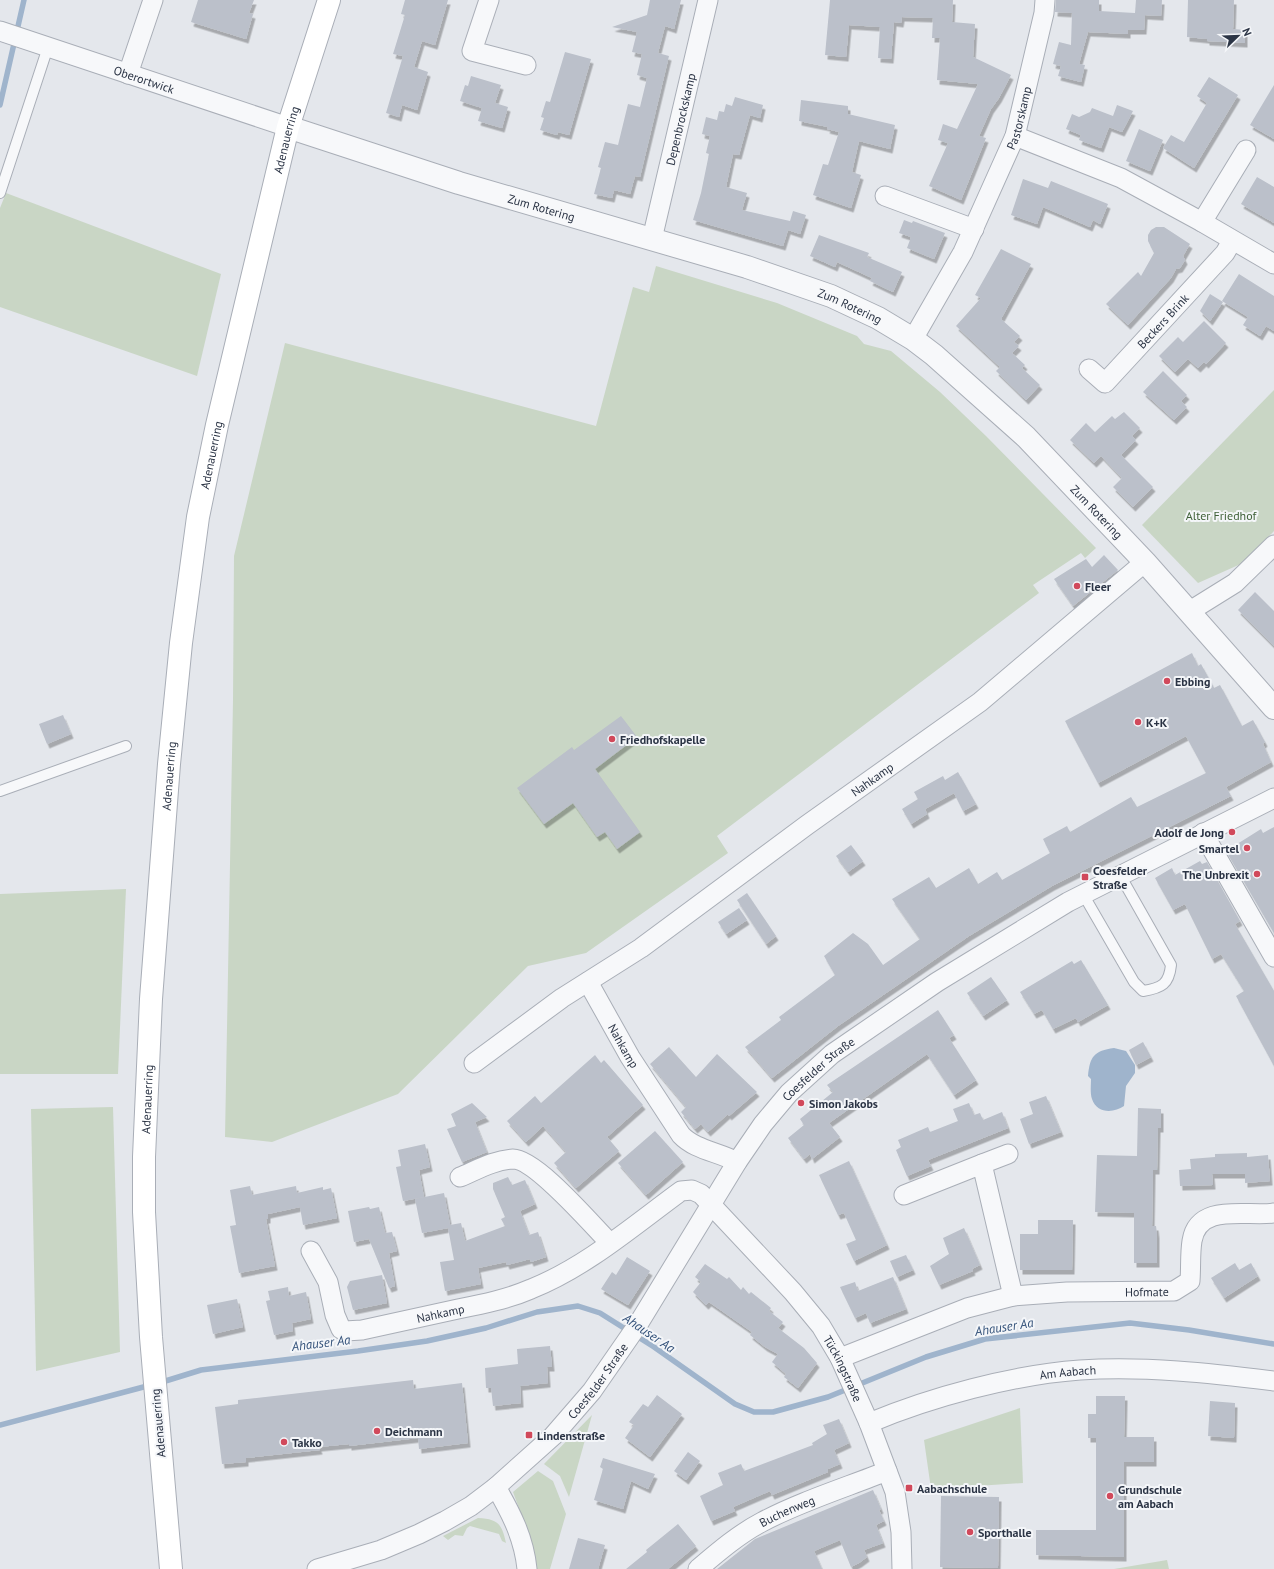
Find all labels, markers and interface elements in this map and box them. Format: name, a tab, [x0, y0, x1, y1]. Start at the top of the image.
north arrow	[1218, 16, 1258, 56]
text: N	[1239, 26, 1255, 38]
street label: Oberortwick	[112, 62, 177, 96]
street label: Depenbrockskamp	[662, 72, 698, 167]
street label: Pastorskamp	[1002, 85, 1034, 152]
street label: Adenauerring	[270, 104, 302, 175]
street label: Zum Rotering	[506, 190, 577, 224]
street label: Zum Rotering	[816, 285, 885, 326]
street label: Beckers Brink	[1134, 290, 1192, 351]
street label: Adenauerring	[196, 419, 225, 490]
street label: Zum Rotering	[1068, 481, 1126, 542]
park label: Alter Friedhof	[1186, 508, 1257, 523]
place label: Fleer	[1085, 579, 1112, 594]
marker: Fleer	[1072, 581, 1082, 591]
place label: Ebbing	[1175, 674, 1210, 689]
marker: Ebbing	[1162, 676, 1172, 686]
place label: K+K	[1146, 715, 1168, 730]
marker: K+K	[1133, 717, 1143, 727]
place label: Friedhofskapelle	[620, 732, 705, 747]
marker: Friedhofskapelle	[607, 734, 617, 744]
street label: Adenauerring	[158, 741, 179, 811]
street label: Nahkamp	[848, 759, 896, 799]
place label: Adolf de Jong	[1154, 825, 1224, 840]
marker: Adolf de Jong	[1227, 827, 1237, 837]
place label: Smartel	[1199, 841, 1239, 856]
marker: Smartel	[1242, 843, 1252, 853]
place label: Coesfelder Straße	[1093, 863, 1148, 892]
place label: The Unbrexit	[1182, 867, 1250, 882]
marker: The Unbrexit	[1252, 869, 1262, 879]
marker: Coesfelder Straße	[1080, 872, 1090, 882]
street label: Nahkamp	[605, 1021, 642, 1071]
street label: Coesfelder Straße	[778, 1034, 857, 1104]
street label: Adenauerring	[138, 1064, 156, 1134]
place label: Simon Jakobs	[809, 1096, 878, 1111]
marker: Simon Jakobs	[796, 1098, 806, 1108]
street label: Hofmate	[1125, 1284, 1169, 1299]
street label: Nahkamp	[415, 1300, 466, 1325]
water label: Ahauser Aa	[619, 1309, 679, 1357]
water label: Ahauser Aa	[972, 1314, 1035, 1340]
water label: Ahauser Aa	[290, 1331, 352, 1355]
street label: Tückingstraße	[821, 1332, 866, 1404]
street label: Coesfelder Straße	[564, 1340, 631, 1422]
street label: Am Aabach	[1038, 1362, 1096, 1382]
street label: Adenauerring	[148, 1388, 168, 1458]
place label: Deichmann	[385, 1424, 443, 1439]
marker: Deichmann	[372, 1426, 382, 1436]
place label: Lindenstraße	[537, 1428, 605, 1443]
marker: Lindenstraße	[524, 1430, 534, 1440]
place label: Takko	[292, 1435, 322, 1450]
marker: Takko	[279, 1437, 289, 1447]
place label: Aabachschule	[917, 1481, 987, 1496]
place label: Grundschule am Aabach	[1118, 1482, 1182, 1511]
marker: Aabachschule	[904, 1483, 914, 1493]
marker: Grundschule am Aabach	[1105, 1491, 1115, 1501]
street label: Buchenweg	[756, 1492, 817, 1530]
place label: Sporthalle	[978, 1525, 1032, 1540]
marker: Sporthalle	[965, 1527, 975, 1537]

